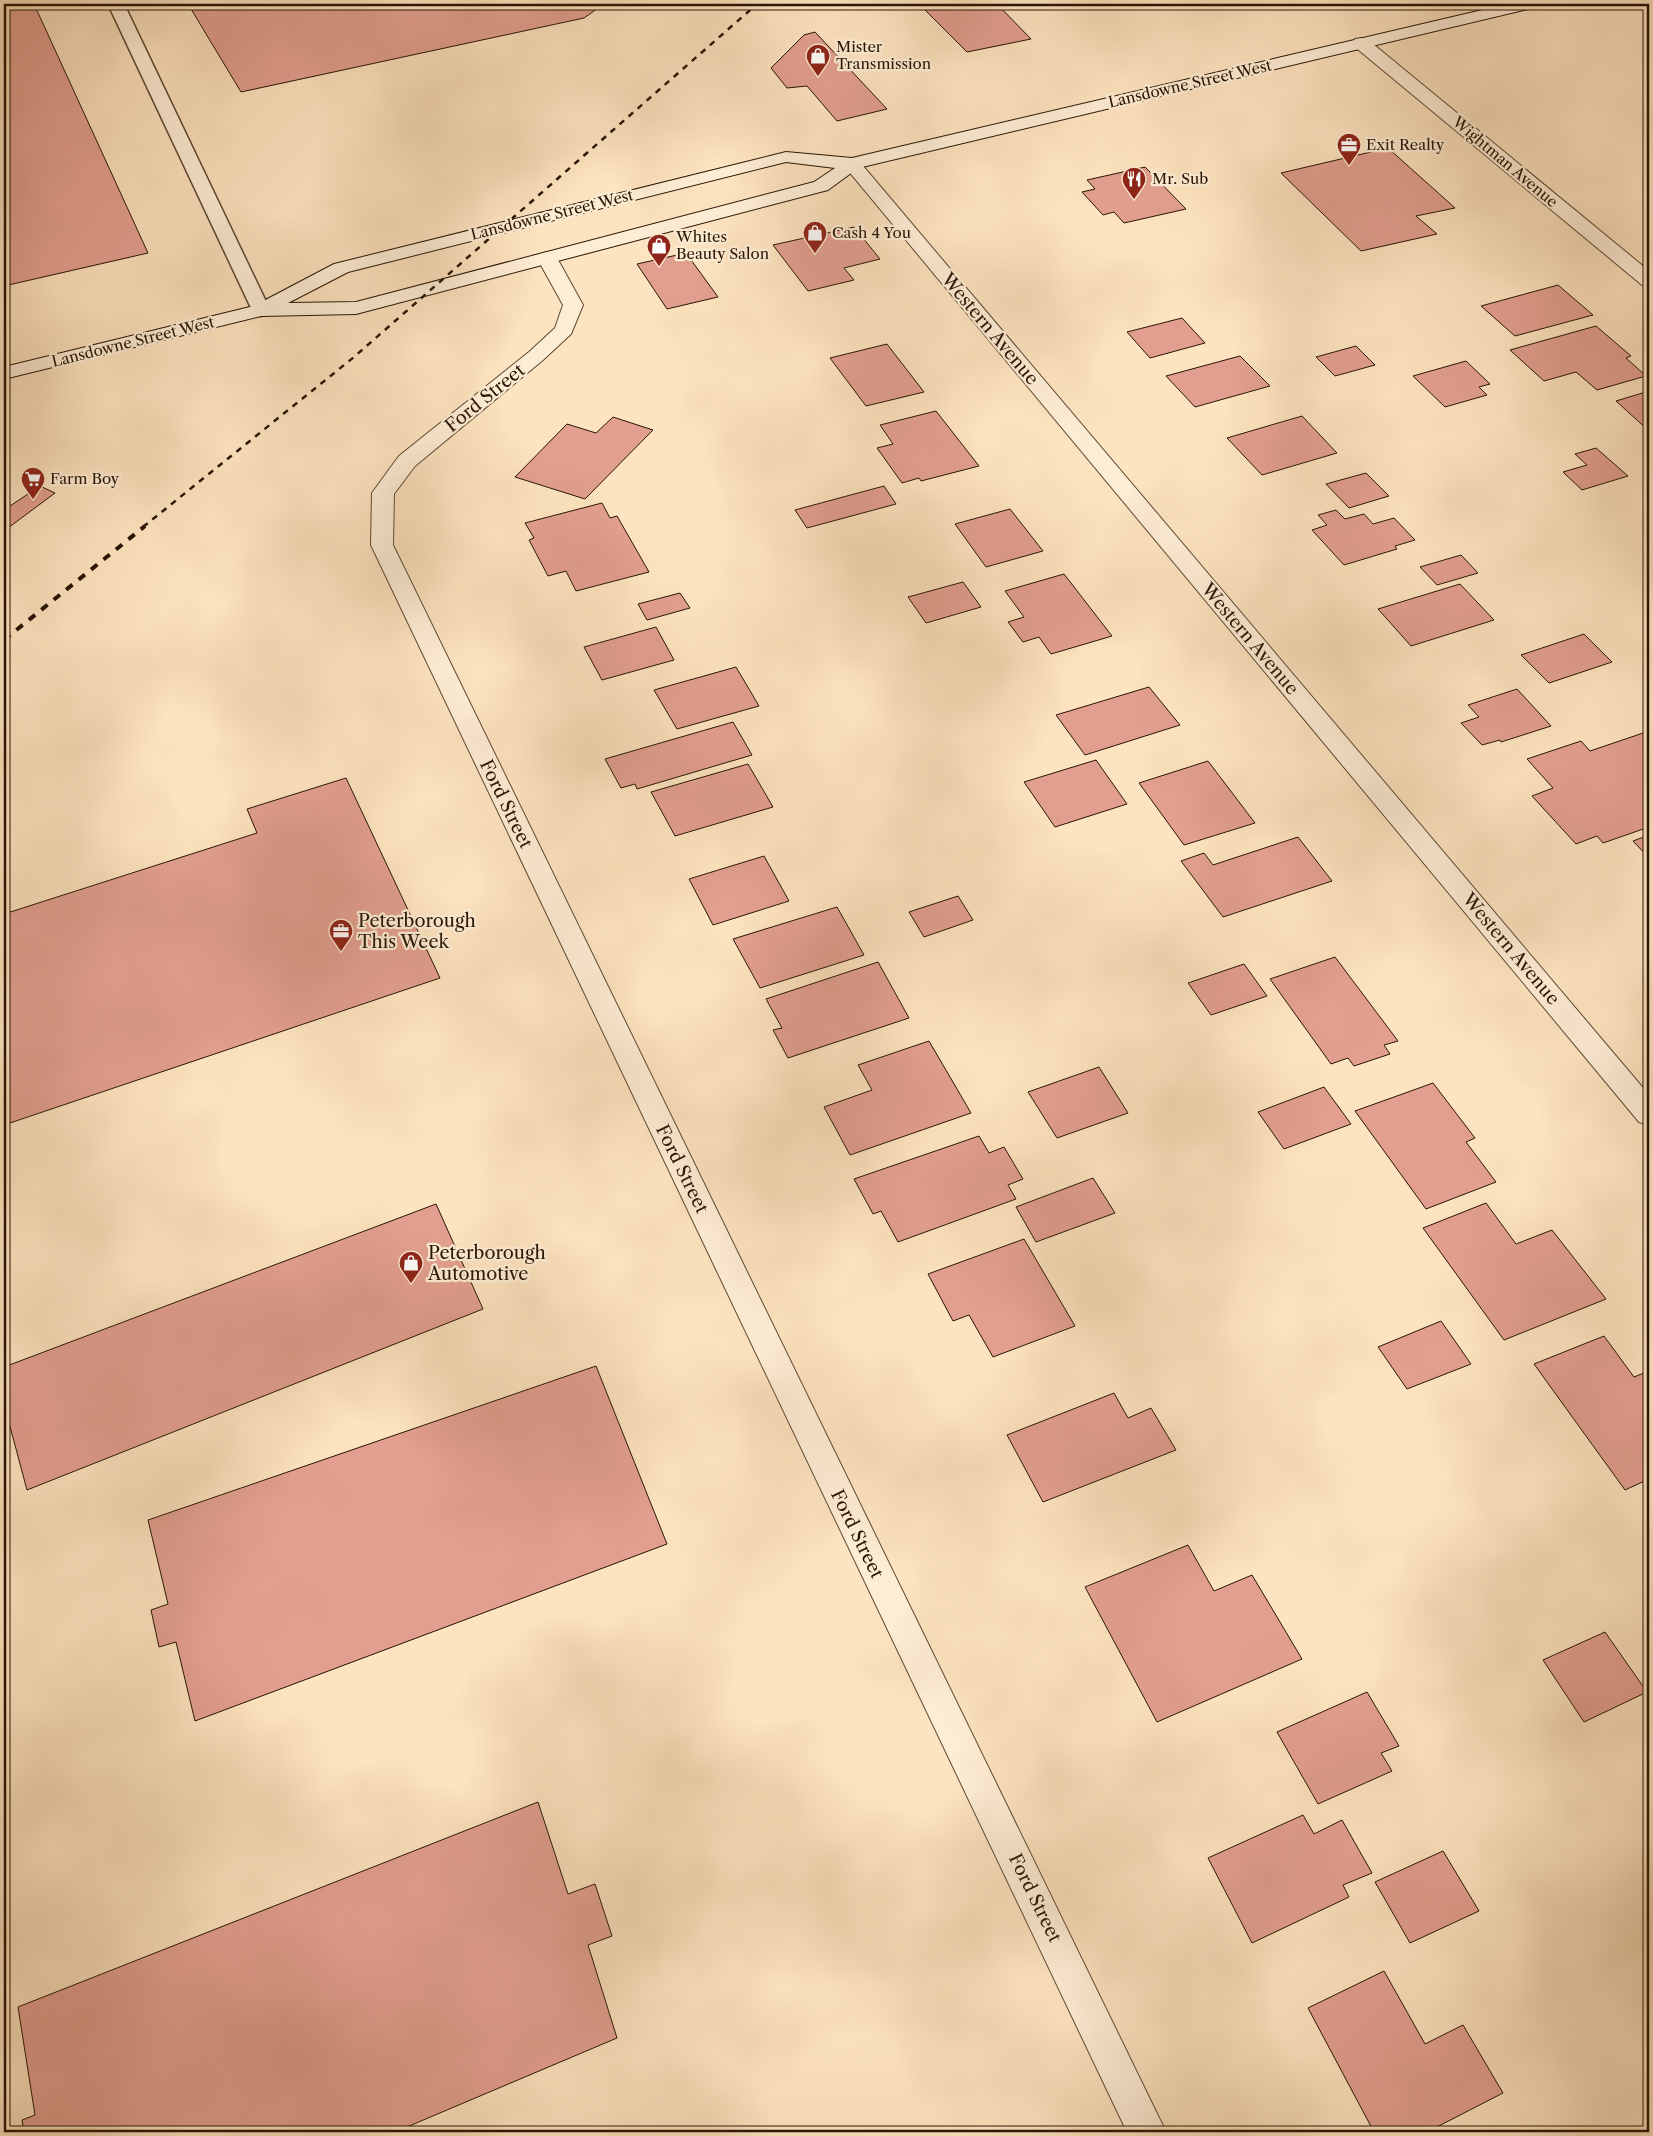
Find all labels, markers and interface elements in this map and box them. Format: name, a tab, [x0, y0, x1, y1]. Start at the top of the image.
place label: Mister Transmission	[836, 37, 932, 73]
shop icon: Mister Transmission	[805, 43, 831, 77]
street label: Lansdowne Street West	[1106, 55, 1274, 112]
street label: Wightman Avenue	[1448, 111, 1562, 211]
office icon: Exit Realty	[1336, 132, 1362, 166]
place label: Exit Realty	[1366, 135, 1445, 154]
restaurant icon: Mr. Sub	[1121, 166, 1147, 200]
place label: Mr. Sub	[1152, 169, 1208, 188]
street label: Lansdowne Street West	[469, 185, 636, 244]
shop icon: Cash 4 You	[802, 220, 828, 254]
place label: Cash 4 You	[832, 223, 911, 242]
place label: Whites Beauty Salon	[675, 227, 770, 263]
shop icon: Whites Beauty Salon	[646, 233, 672, 267]
street label: Western Avenue	[936, 268, 1043, 389]
street label: Lansdowne Street West	[50, 312, 217, 371]
street label: Ford Street	[441, 359, 530, 437]
supermarket icon: Farm Boy	[20, 466, 46, 500]
place label: Farm Boy	[50, 469, 120, 488]
street label: Western Avenue	[1196, 578, 1303, 699]
street label: Ford Street	[475, 756, 537, 853]
street label: Western Avenue	[1457, 888, 1564, 1009]
place label: Peterborough This Week	[358, 910, 476, 953]
office icon: Peterborough This Week	[328, 918, 354, 952]
street label: Ford Street	[651, 1121, 713, 1218]
place label: Peterborough Automotive	[427, 1242, 546, 1285]
shop icon: Peterborough Automotive	[398, 1250, 424, 1284]
street label: Ford Street	[826, 1486, 888, 1583]
street label: Ford Street	[1004, 1850, 1066, 1947]

